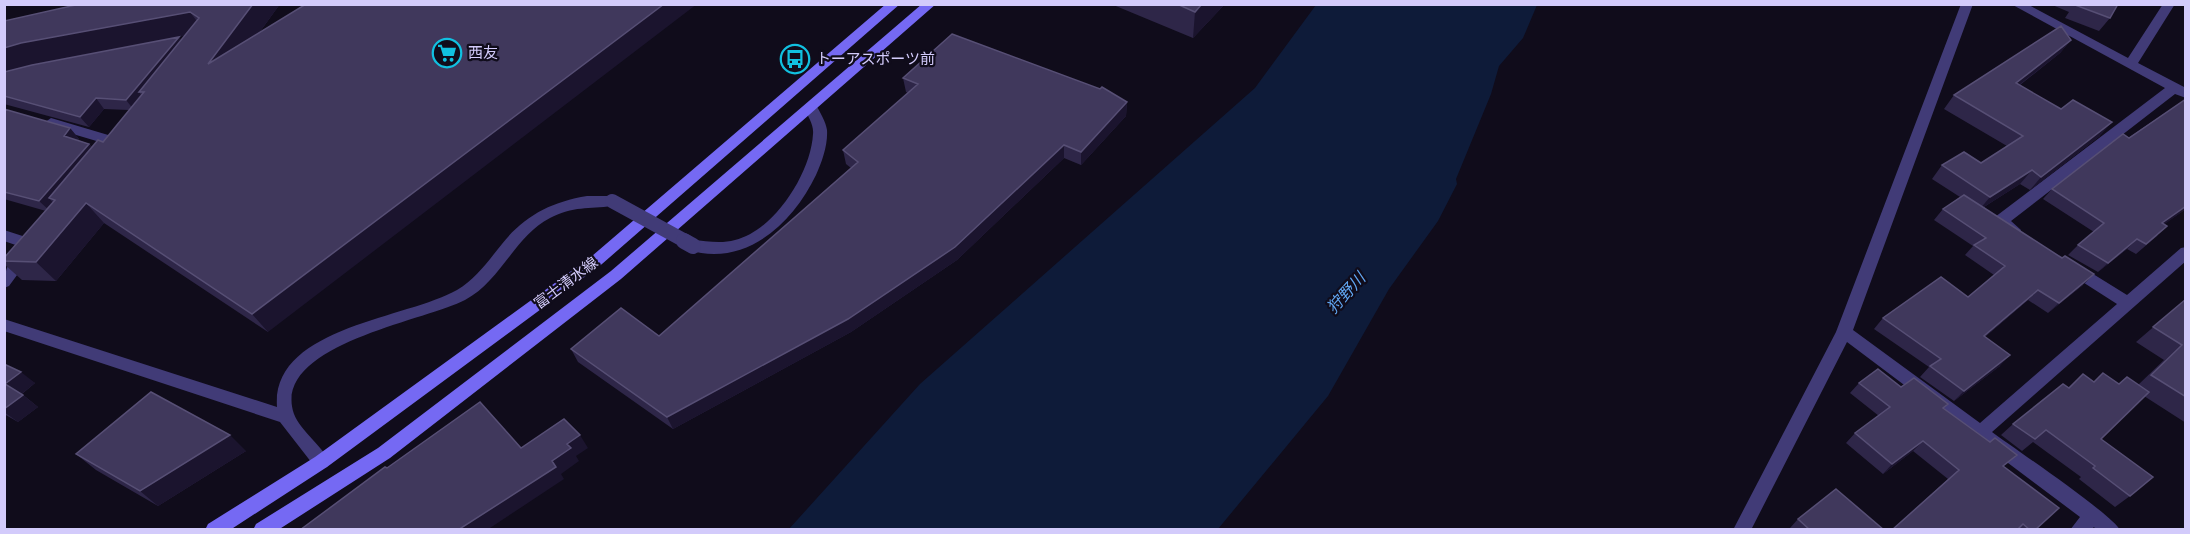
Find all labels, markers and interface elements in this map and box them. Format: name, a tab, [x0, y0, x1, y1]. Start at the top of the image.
supermarket icon: 西友	[431, 37, 463, 69]
bus stop icon: トーアスポーツ前	[779, 43, 811, 75]
place label: 西友	[468, 44, 498, 62]
place label: トーアスポーツ前	[816, 50, 935, 68]
street label: 富士清水線	[531, 253, 601, 313]
water label: 狩野川	[1323, 267, 1370, 317]

